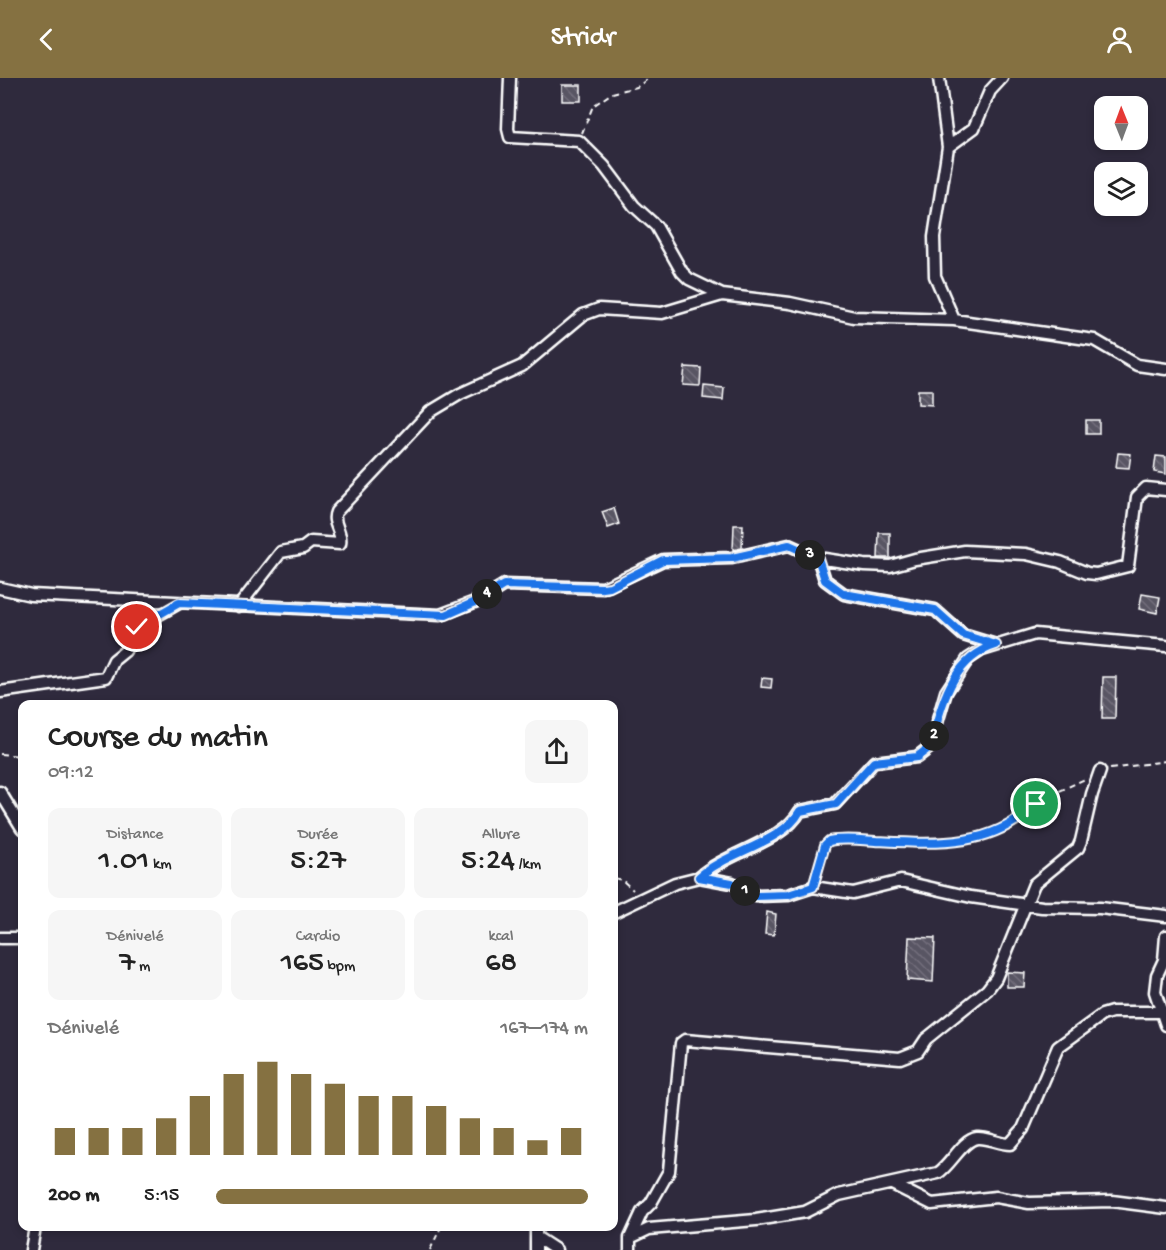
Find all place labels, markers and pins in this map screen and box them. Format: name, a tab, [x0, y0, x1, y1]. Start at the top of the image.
pin: 3	[795, 540, 825, 570]
pin: 4	[472, 579, 502, 609]
pin	[111, 601, 162, 652]
pin: 2	[919, 721, 949, 751]
pin	[1010, 778, 1061, 829]
pin: 1	[730, 876, 760, 906]

